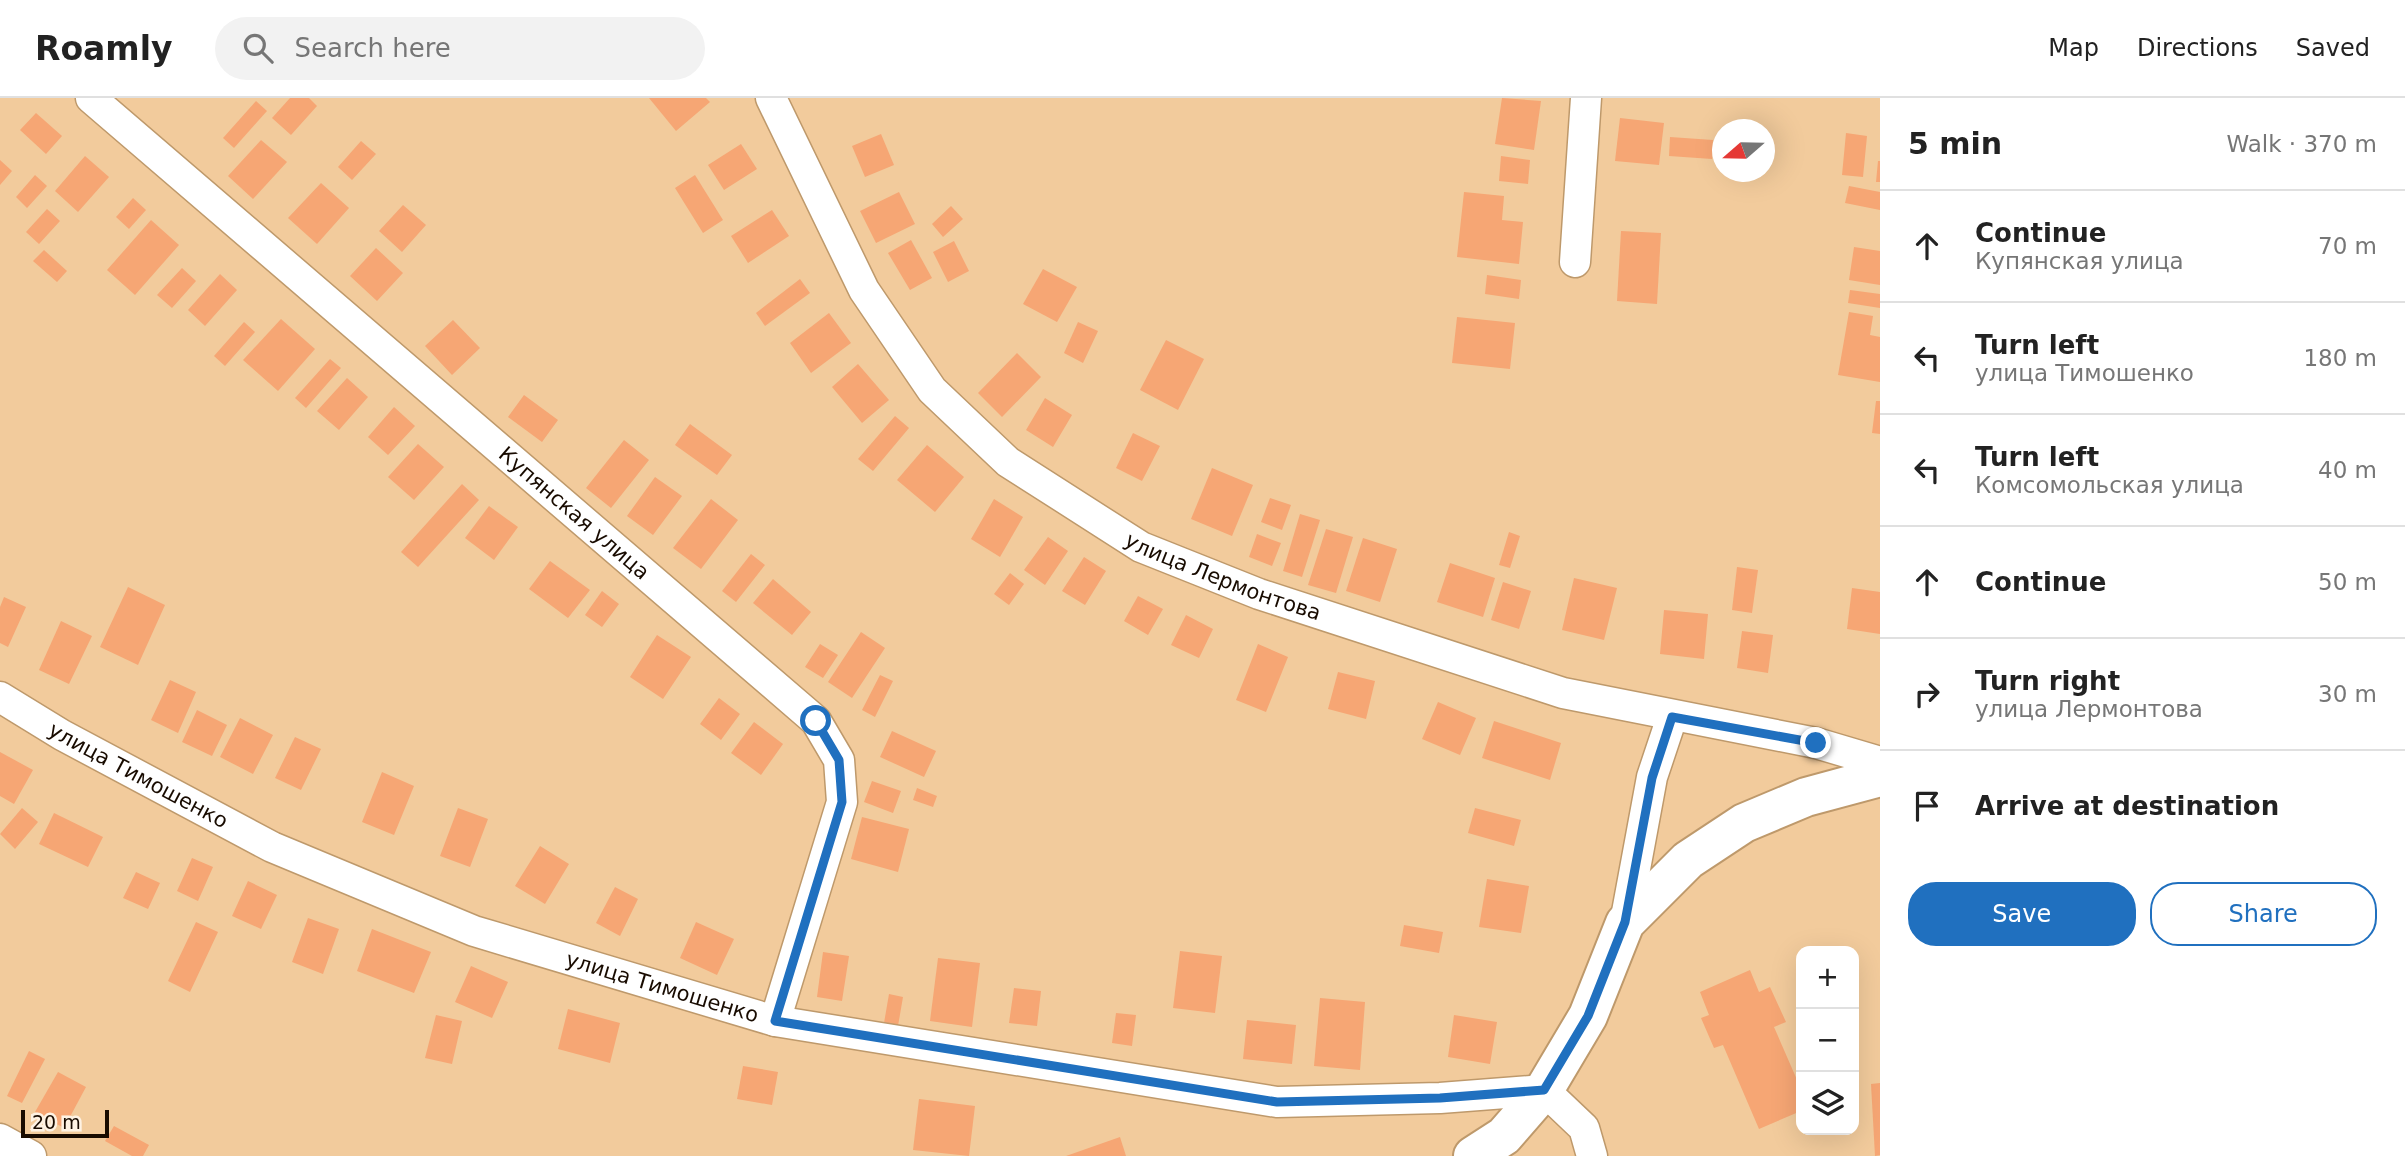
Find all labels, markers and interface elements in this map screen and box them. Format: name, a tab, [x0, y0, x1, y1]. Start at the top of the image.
search box	[215, 17, 705, 80]
text: Roamly	[35, 29, 173, 68]
icon: search	[239, 29, 277, 67]
text: Search here	[295, 33, 451, 63]
text: Map	[2048, 34, 2099, 62]
text: Directions	[2137, 34, 2258, 62]
text: Saved	[2296, 34, 2370, 62]
north arrow	[1712, 119, 1775, 182]
text: 5 min	[1908, 126, 2002, 161]
text: Walk · 370 m	[2226, 131, 2377, 157]
text: Continue	[1975, 218, 2106, 248]
icon: ahead	[1908, 227, 1946, 265]
text: 70 m	[2318, 233, 2377, 259]
text: Купянская улица	[1975, 248, 2184, 274]
text: Turn left	[1975, 330, 2099, 360]
icon: left	[1908, 339, 1946, 377]
text: 180 m	[2303, 345, 2377, 371]
text: улица Тимошенко	[1975, 360, 2194, 386]
street label: Купянская улица	[494, 442, 654, 584]
text: Turn left	[1975, 442, 2099, 472]
icon: left	[1908, 451, 1946, 489]
text: 40 m	[2318, 457, 2377, 483]
text: Комсомольская улица	[1975, 472, 2244, 498]
street label: улица Лермонтова	[1120, 528, 1324, 625]
icon: ahead	[1908, 563, 1946, 601]
text: Continue	[1975, 567, 2106, 597]
text: 50 m	[2318, 569, 2377, 595]
text: Turn right	[1975, 666, 2120, 696]
icon: right	[1908, 675, 1946, 713]
text: 30 m	[2318, 681, 2377, 707]
text: улица Лермонтова	[1975, 696, 2203, 722]
route start	[800, 705, 831, 736]
street label: улица Тимошенко	[44, 718, 232, 833]
route end	[1800, 727, 1831, 758]
icon: arrive	[1908, 787, 1946, 825]
text: Arrive at destination	[1975, 791, 2279, 821]
button: Save	[1908, 882, 2136, 946]
button: Share	[2150, 882, 2377, 946]
map controls	[1796, 946, 1859, 1135]
button: +	[1796, 946, 1859, 1009]
street label: улица Тимошенко	[563, 947, 762, 1027]
button: −	[1796, 1009, 1859, 1072]
button: layers	[1796, 1072, 1859, 1135]
scale bar	[21, 1107, 108, 1139]
text: 20 m	[32, 1111, 81, 1133]

